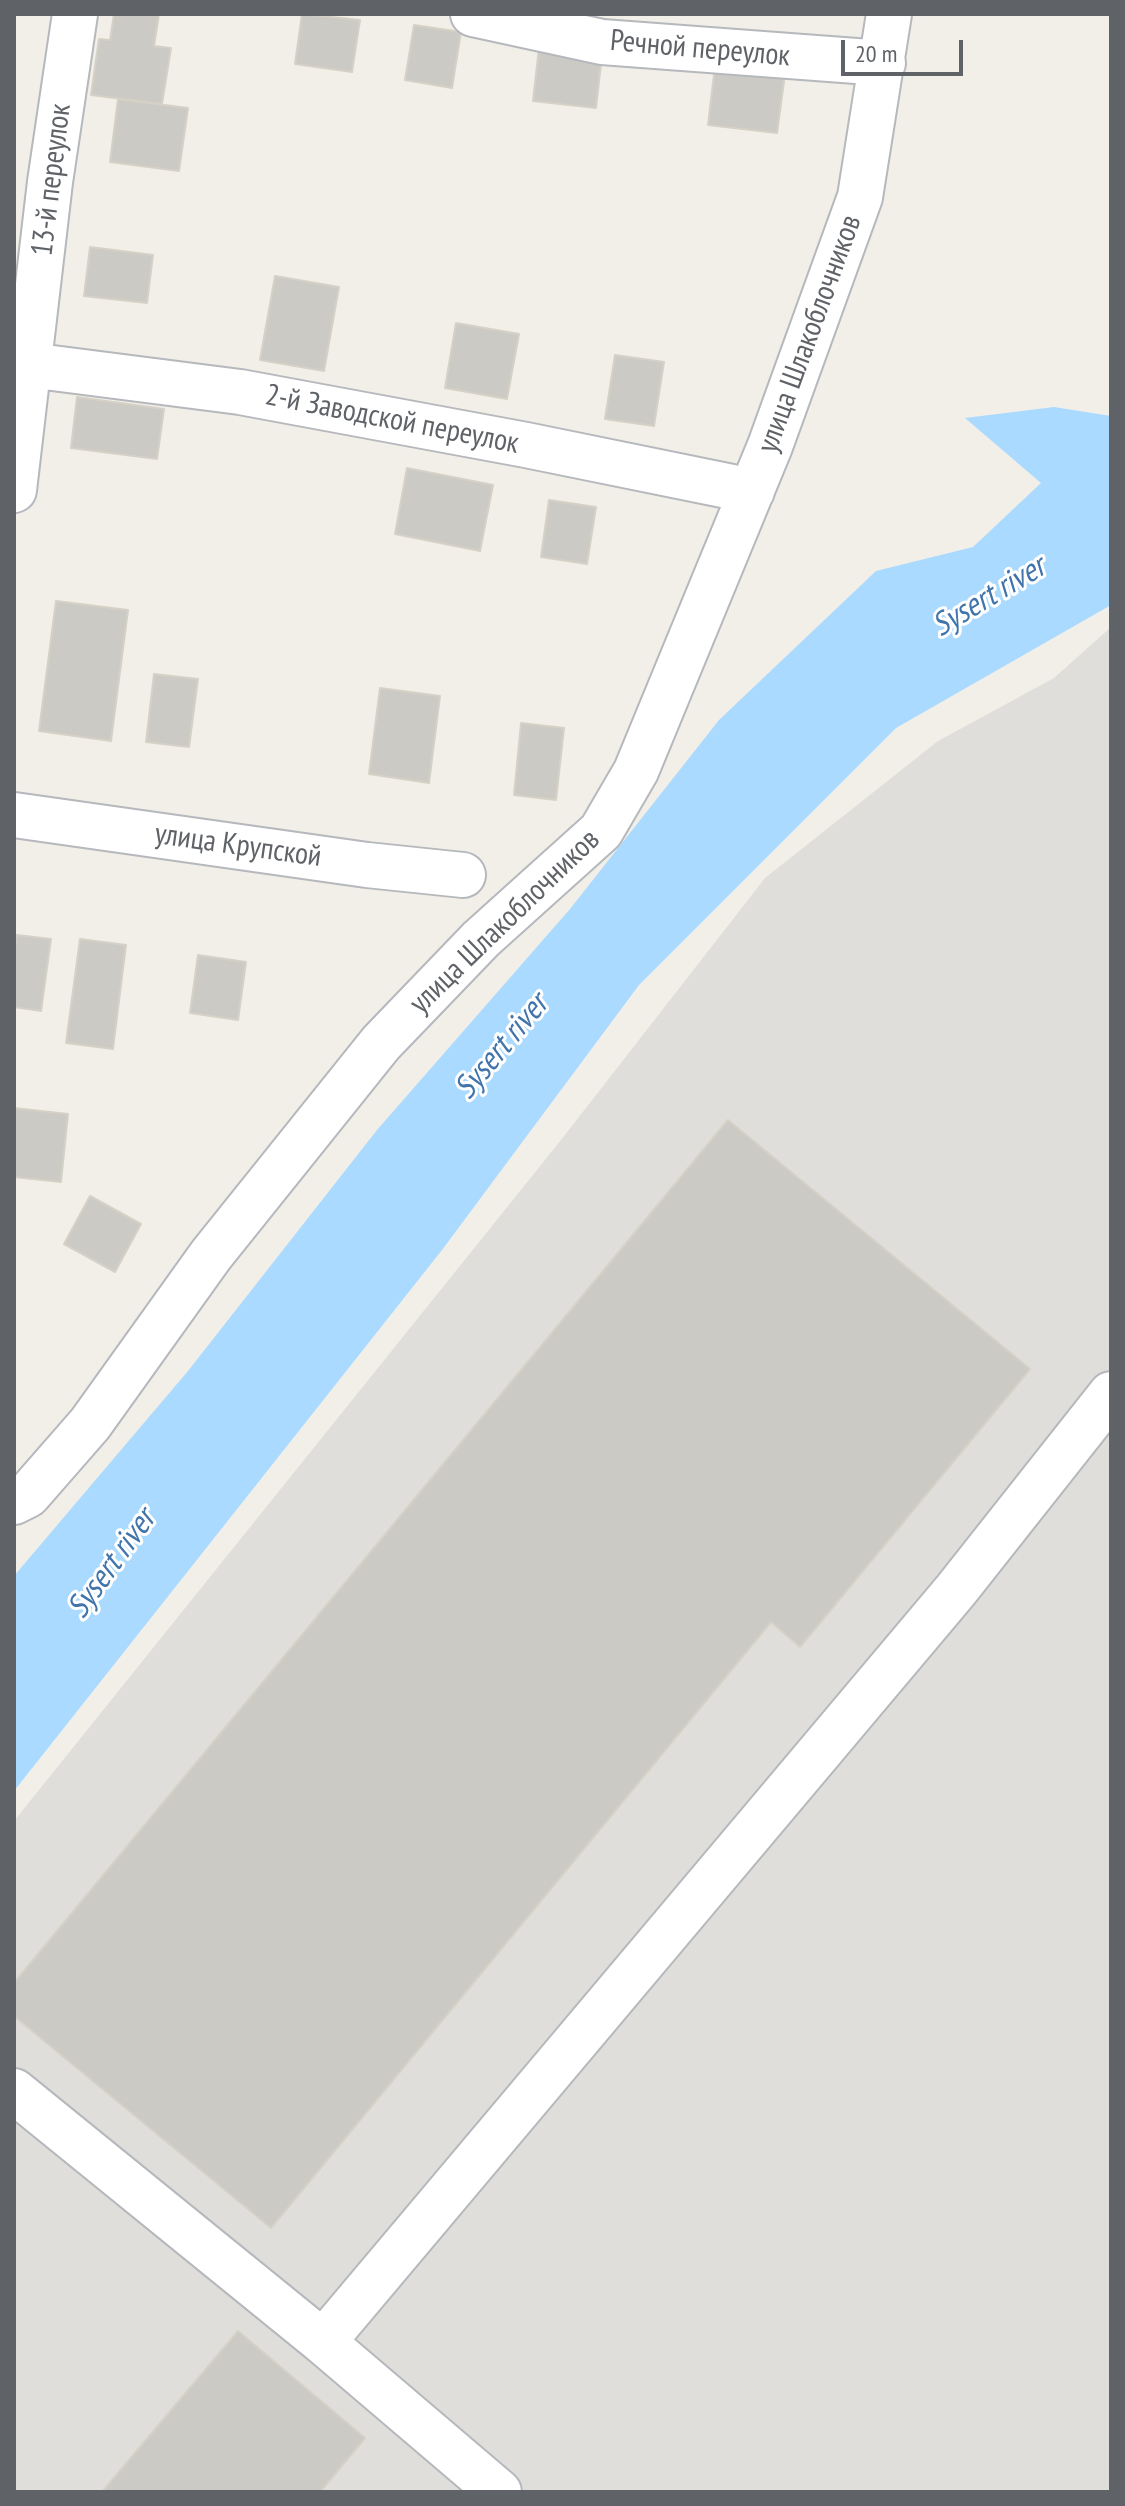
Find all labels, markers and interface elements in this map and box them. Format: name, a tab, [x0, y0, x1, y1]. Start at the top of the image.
street label: Речной переулок	[609, 23, 791, 75]
scale bar	[845, 24, 967, 74]
text: 20 m	[855, 38, 897, 69]
street label: 13-й переулок	[25, 102, 79, 258]
street label: улица Шлакоблочников	[750, 210, 870, 458]
street label: 2-й Заводской переулок	[262, 378, 522, 462]
water label: Sysert river	[926, 548, 1052, 646]
street label: улица Крупской	[152, 816, 324, 876]
street label: улица Шлакоблочников	[403, 822, 607, 1022]
water label: Sysert river	[447, 987, 557, 1107]
water label: Sysert river	[60, 1502, 164, 1626]

